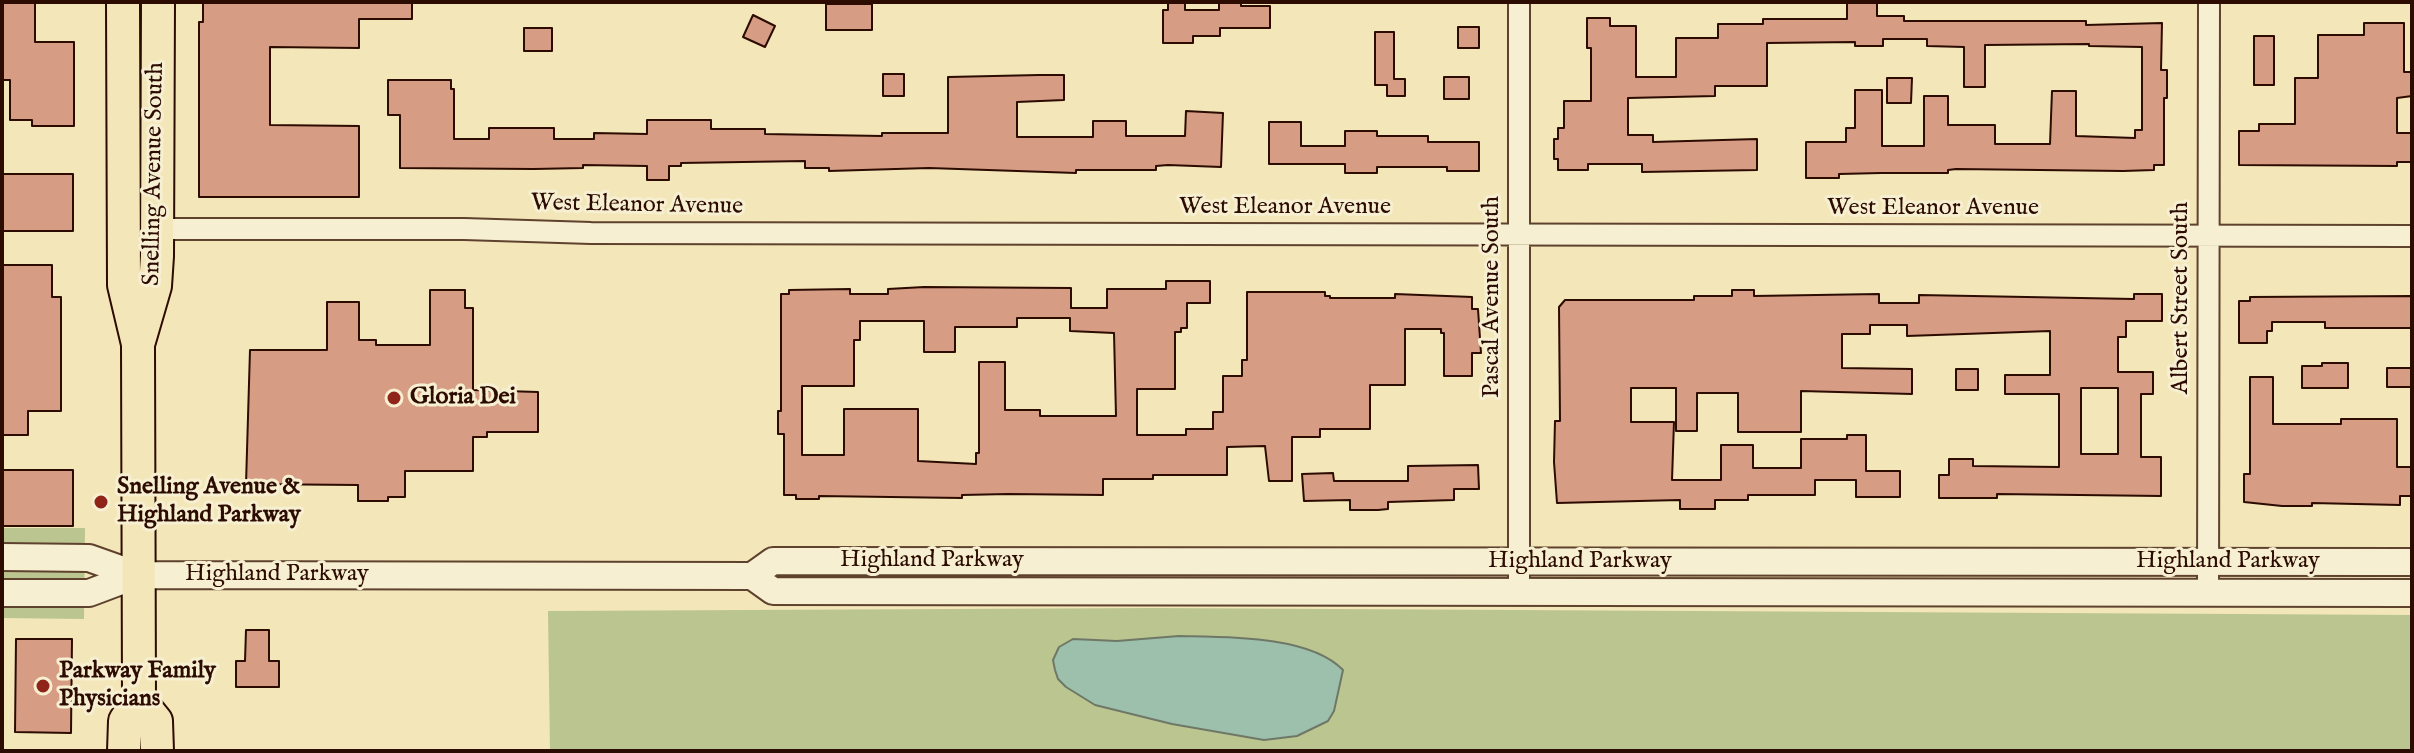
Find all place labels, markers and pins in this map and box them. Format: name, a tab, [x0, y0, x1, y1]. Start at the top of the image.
place label: Gloria Dei	[410, 384, 516, 412]
marker: Gloria Dei	[385, 389, 403, 407]
place label: Snelling Avenue & Highland Parkway	[117, 474, 301, 530]
marker: Snelling Avenue & Highland Parkway	[92, 493, 110, 511]
place label: Parkway Family Physicians	[59, 658, 216, 714]
marker: Parkway Family Physicians	[34, 677, 52, 695]

